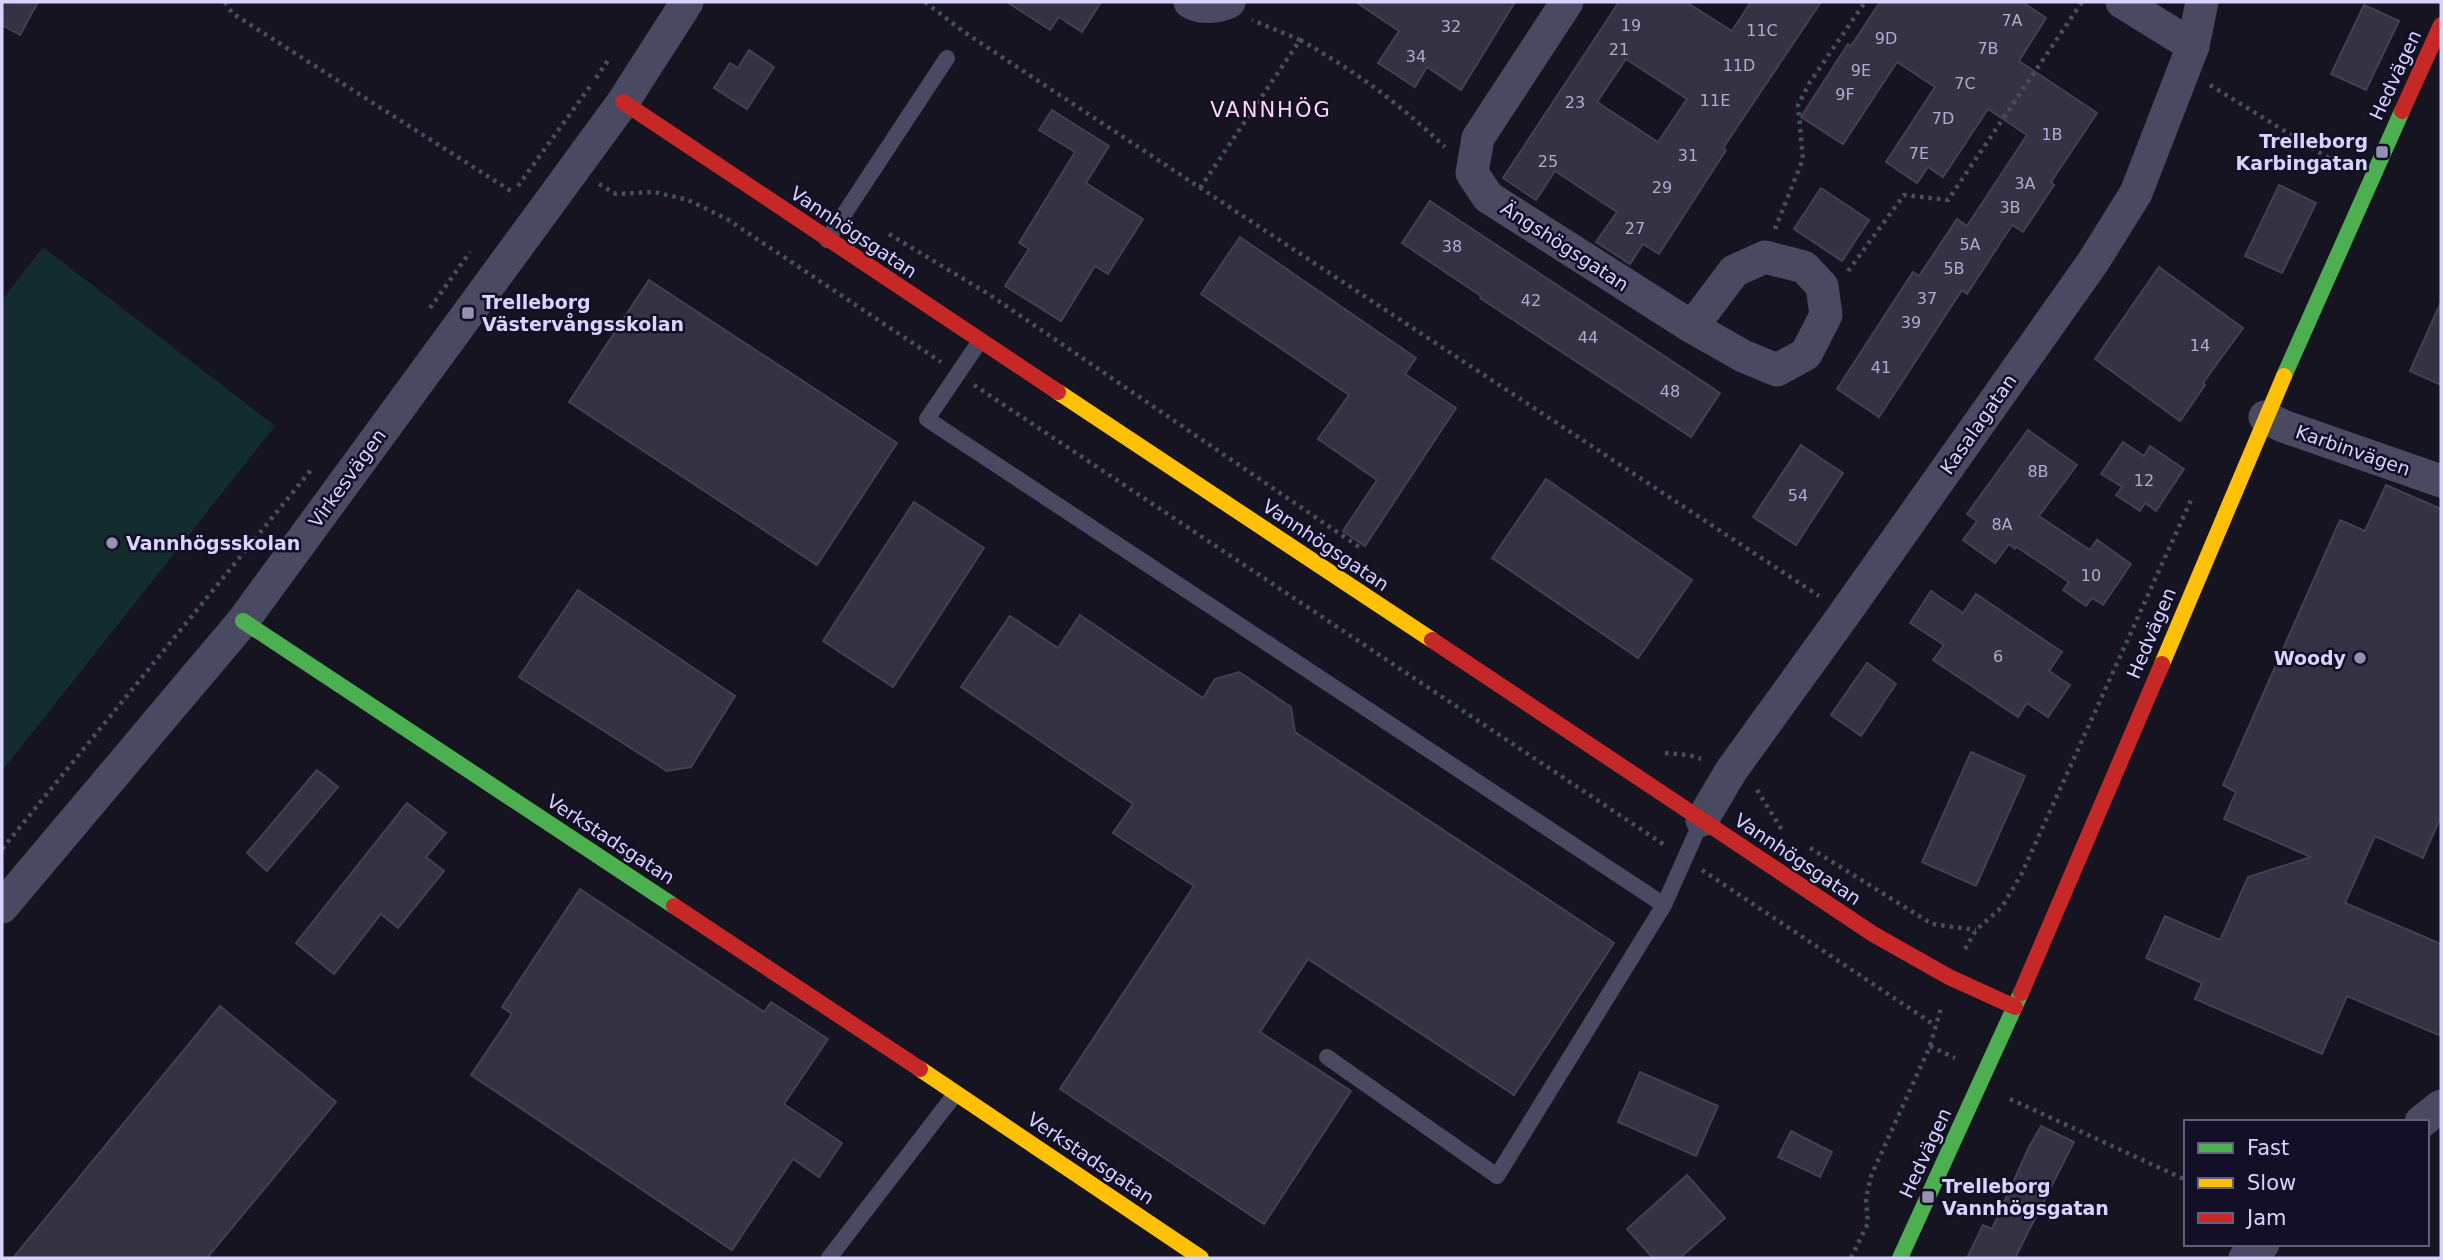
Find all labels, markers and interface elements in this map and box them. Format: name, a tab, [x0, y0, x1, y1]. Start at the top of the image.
house number: 7A	[2001, 11, 2023, 30]
house number: 19	[1621, 16, 1641, 35]
house number: 32	[1441, 17, 1461, 36]
house number: 11C	[1746, 21, 1778, 40]
street label: Hedvägen	[2365, 27, 2425, 123]
house number: 9D	[1875, 29, 1897, 48]
house number: 7B	[1977, 39, 1999, 58]
house number: 21	[1609, 40, 1629, 59]
house number: 34	[1406, 47, 1426, 66]
house number: 11D	[1723, 56, 1755, 75]
house number: 9E	[1851, 61, 1871, 80]
house number: 7C	[1954, 74, 1976, 93]
house number: 9F	[1835, 85, 1855, 104]
house number: 11E	[1700, 91, 1730, 110]
house number: 23	[1565, 93, 1585, 112]
district label: VANNHÖG	[1210, 97, 1332, 122]
house number: 7D	[1932, 109, 1954, 128]
house number: 1B	[2041, 125, 2063, 144]
place label: Trelleborg Karbingatan	[2236, 130, 2368, 174]
house number: 7E	[1909, 144, 1929, 163]
marker: Trelleborg Karbingatan	[2374, 144, 2390, 160]
house number: 31	[1678, 146, 1698, 165]
house number: 25	[1538, 152, 1558, 171]
house number: 3A	[2014, 174, 2036, 193]
house number: 29	[1652, 178, 1672, 197]
street label: Vannhögsgatan	[787, 182, 921, 282]
street label: Ängshögsgatan	[1497, 197, 1633, 295]
house number: 3B	[1999, 198, 2021, 217]
house number: 27	[1625, 219, 1645, 238]
house number: 5A	[1959, 235, 1981, 254]
house number: 38	[1442, 237, 1462, 256]
house number: 5B	[1943, 259, 1965, 278]
house number: 37	[1917, 289, 1937, 308]
place label: Trelleborg Västervångsskolan	[482, 291, 684, 335]
house number: 42	[1521, 291, 1541, 310]
marker: Trelleborg Västervångsskolan	[460, 305, 476, 321]
house number: 39	[1901, 313, 1921, 332]
house number: 44	[1578, 328, 1598, 347]
house number: 14	[2190, 336, 2210, 355]
house number: 41	[1871, 358, 1891, 377]
street label: Kasalagatan	[1935, 370, 2021, 478]
house number: 48	[1660, 382, 1680, 401]
street label: Karbinvägen	[2293, 420, 2413, 480]
street label: Virkesvägen	[304, 425, 390, 531]
house number: 8B	[2027, 462, 2049, 481]
house number: 12	[2134, 471, 2154, 490]
house number: 54	[1788, 486, 1808, 505]
street label: Vannhögsgatan	[1259, 495, 1393, 595]
house number: 8A	[1991, 515, 2013, 534]
place label: Vannhögsskolan	[126, 532, 300, 554]
marker: Vannhögsskolan	[104, 535, 120, 551]
house number: 10	[2081, 566, 2101, 585]
street label: Hedvägen	[2122, 584, 2180, 682]
house number: 6	[1993, 647, 2003, 666]
place label: Woody	[2274, 647, 2347, 669]
marker: Woody	[2352, 650, 2368, 666]
street label: Verkstadsgatan	[543, 790, 679, 888]
street label: Vannhögsgatan	[1731, 809, 1865, 909]
street label: Hedvägen	[1895, 1105, 1955, 1201]
street label: Verkstadsgatan	[1024, 1108, 1158, 1208]
legend	[2184, 1120, 2429, 1246]
text: Fast	[2247, 1136, 2289, 1160]
text: Slow	[2247, 1171, 2296, 1195]
place label: Trelleborg Vannhögsgatan	[1942, 1175, 2109, 1219]
marker: Trelleborg Vannhögsgatan	[1920, 1189, 1936, 1205]
text: Jam	[2245, 1206, 2287, 1230]

